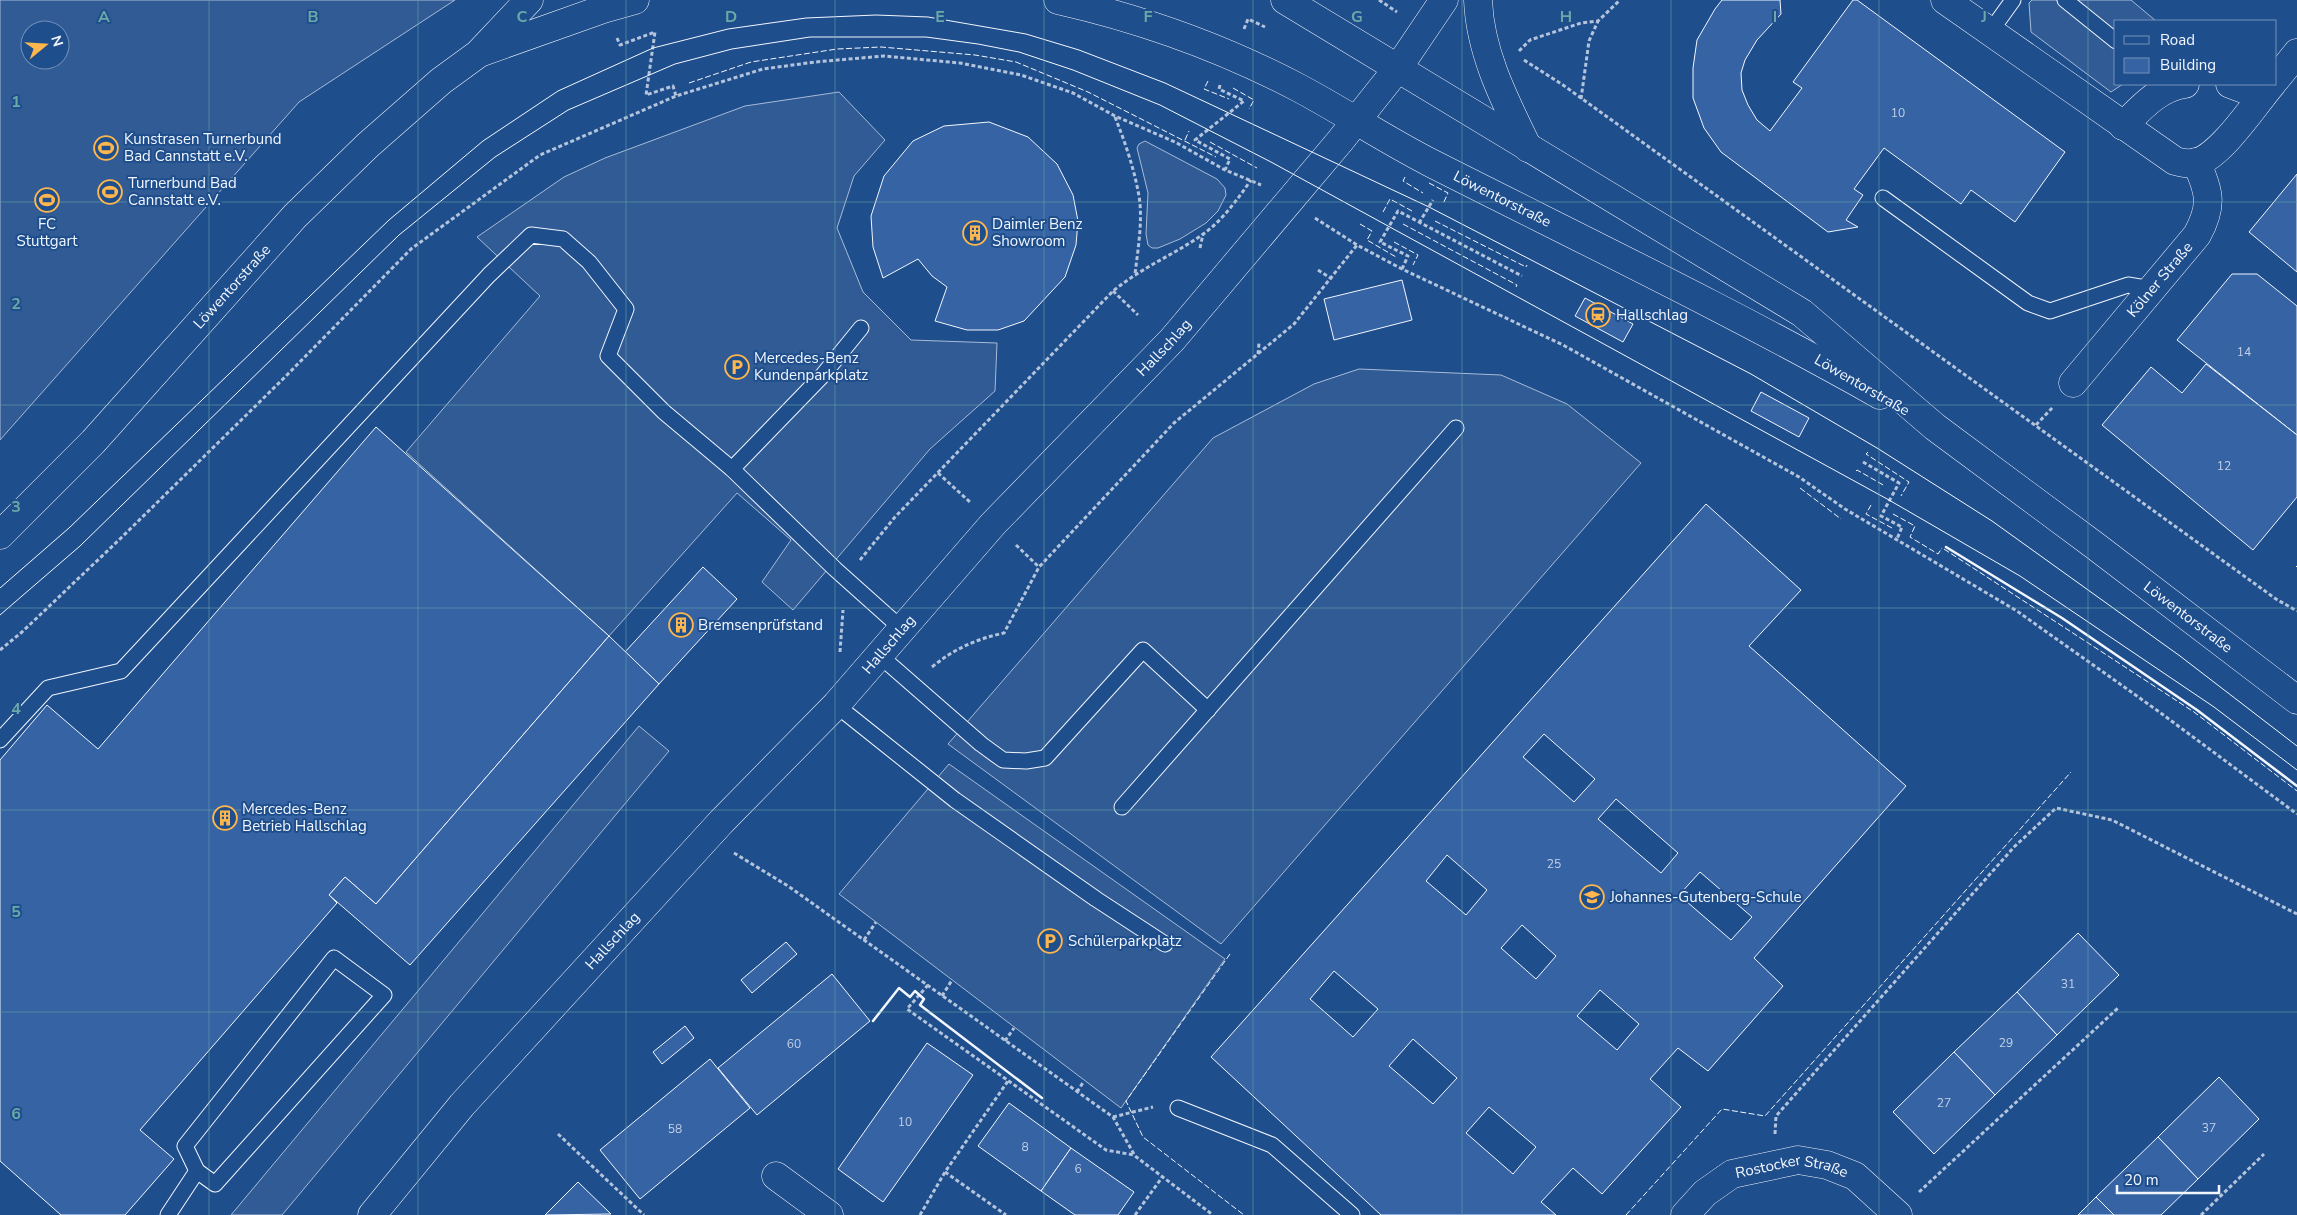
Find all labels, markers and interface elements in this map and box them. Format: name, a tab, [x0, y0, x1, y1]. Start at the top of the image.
text: A	[98, 6, 110, 28]
text: B	[307, 6, 319, 28]
text: C	[517, 6, 528, 28]
text: D	[725, 6, 737, 28]
text: E	[935, 6, 945, 28]
text: F	[1144, 6, 1153, 28]
text: G	[1351, 6, 1363, 28]
text: H	[1560, 6, 1572, 28]
text: I	[1773, 6, 1777, 28]
text: J	[1980, 6, 1987, 28]
north arrow	[20, 20, 70, 70]
legend	[2114, 20, 2277, 85]
text: Road	[2160, 30, 2195, 50]
text: N	[46, 33, 68, 49]
text: Building	[2160, 55, 2216, 75]
text: 1	[11, 91, 21, 113]
house number: 10	[1891, 105, 1905, 121]
place label: Kunstrasen Turnerbund Bad Cannstatt e.V.	[124, 129, 281, 166]
sports icon: Kunstrasen Turnerbund Bad Cannstatt e.V.	[93, 135, 119, 161]
street label: Löwentorstraße	[1450, 166, 1555, 232]
place label: Turnerbund Bad Cannstatt e.V.	[128, 173, 237, 210]
sports icon: Turnerbund Bad Cannstatt e.V.	[97, 179, 123, 205]
sports icon: FC Stuttgart	[34, 187, 60, 213]
place label: FC Stuttgart	[17, 214, 78, 251]
place label: Daimler Benz Showroom	[992, 214, 1083, 251]
building icon: Daimler Benz Showroom	[962, 220, 988, 246]
street label: Kölner Straße	[2122, 238, 2197, 321]
street label: Löwentorstraße	[189, 240, 275, 333]
text: 2	[11, 293, 21, 315]
station icon: Hallschlag	[1585, 302, 1611, 328]
place label: Hallschlag	[1616, 305, 1688, 325]
street label: Hallschlag	[1132, 314, 1196, 381]
house number: 14	[2237, 344, 2251, 360]
place label: Mercedes-Benz Kundenparkplatz	[754, 348, 868, 385]
street label: Löwentorstraße	[1811, 350, 1913, 420]
parking icon: Mercedes-Benz Kundenparkplatz	[724, 354, 750, 380]
house number: 12	[2217, 458, 2231, 474]
text: 3	[11, 496, 21, 518]
street label: Löwentorstraße	[2140, 576, 2237, 657]
street label: Hallschlag	[857, 611, 920, 678]
building icon: Bremsenprüfstand	[668, 612, 694, 638]
place label: Bremsenprüfstand	[698, 615, 823, 635]
text: 4	[11, 698, 21, 720]
place label: Mercedes-Benz Betrieb Hallschlag	[242, 799, 367, 836]
building icon: Mercedes-Benz Betrieb Hallschlag	[212, 805, 238, 831]
house number: 25	[1547, 856, 1561, 872]
school or university icon: Johannes-Gutenberg-Schule	[1579, 884, 1605, 910]
place label: Johannes-Gutenberg-Schule	[1609, 887, 1802, 907]
text: 5	[11, 901, 21, 923]
street label: Hallschlag	[581, 907, 644, 974]
parking icon: Schülerparkplatz	[1037, 928, 1063, 954]
place label: Schülerparkplatz	[1068, 931, 1182, 951]
house number: 31	[2061, 976, 2075, 992]
house number: 29	[1999, 1035, 2013, 1051]
house number: 60	[787, 1036, 801, 1052]
house number: 27	[1937, 1095, 1951, 1111]
text: 6	[11, 1103, 21, 1125]
house number: 10	[898, 1114, 912, 1130]
house number: 37	[2202, 1120, 2216, 1136]
house number: 58	[668, 1121, 682, 1137]
house number: 8	[1021, 1139, 1029, 1155]
street label: Rostocker Straße	[1733, 1150, 1851, 1183]
house number: 6	[1074, 1161, 1082, 1177]
scale bar	[2117, 1162, 2220, 1194]
text: 20 m	[2124, 1170, 2159, 1190]

